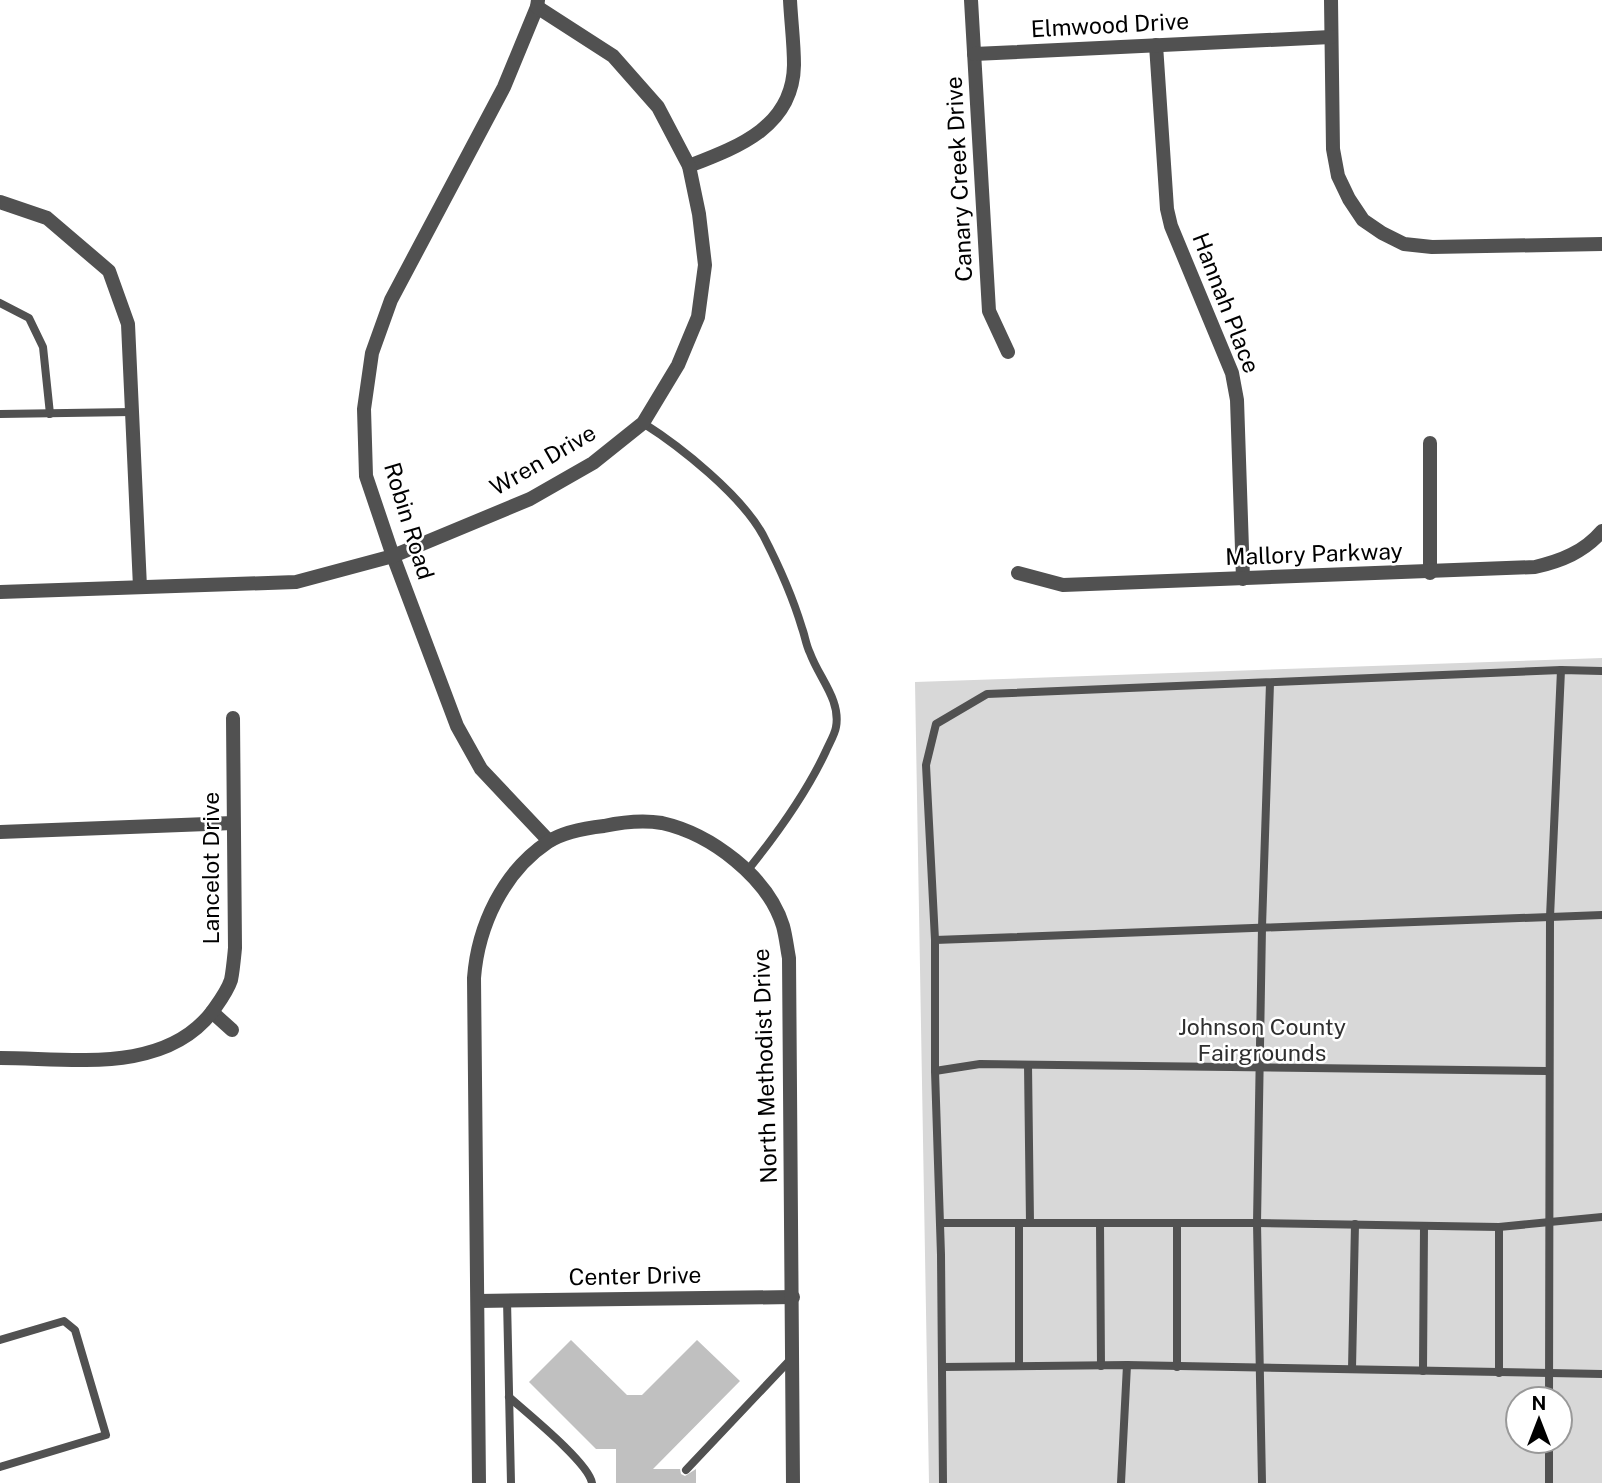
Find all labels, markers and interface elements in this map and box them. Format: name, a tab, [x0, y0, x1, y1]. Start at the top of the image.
street label: Elmwood Drive	[1030, 7, 1190, 42]
street label: Canary Creek Drive	[940, 76, 977, 282]
street label: Hannah Place	[1187, 229, 1266, 377]
street label: Wren Drive	[485, 418, 600, 501]
street label: Robin Road	[379, 459, 440, 583]
street label: Mallory Parkway	[1225, 537, 1403, 570]
street label: Lancelot Drive	[197, 792, 224, 944]
street label: North Methodist Drive	[747, 948, 782, 1184]
park label: Johnson County Fairgrounds	[1178, 1013, 1346, 1066]
street label: Center Drive	[568, 1261, 702, 1290]
north arrow	[1504, 1385, 1574, 1455]
text: N	[1532, 1392, 1546, 1414]

